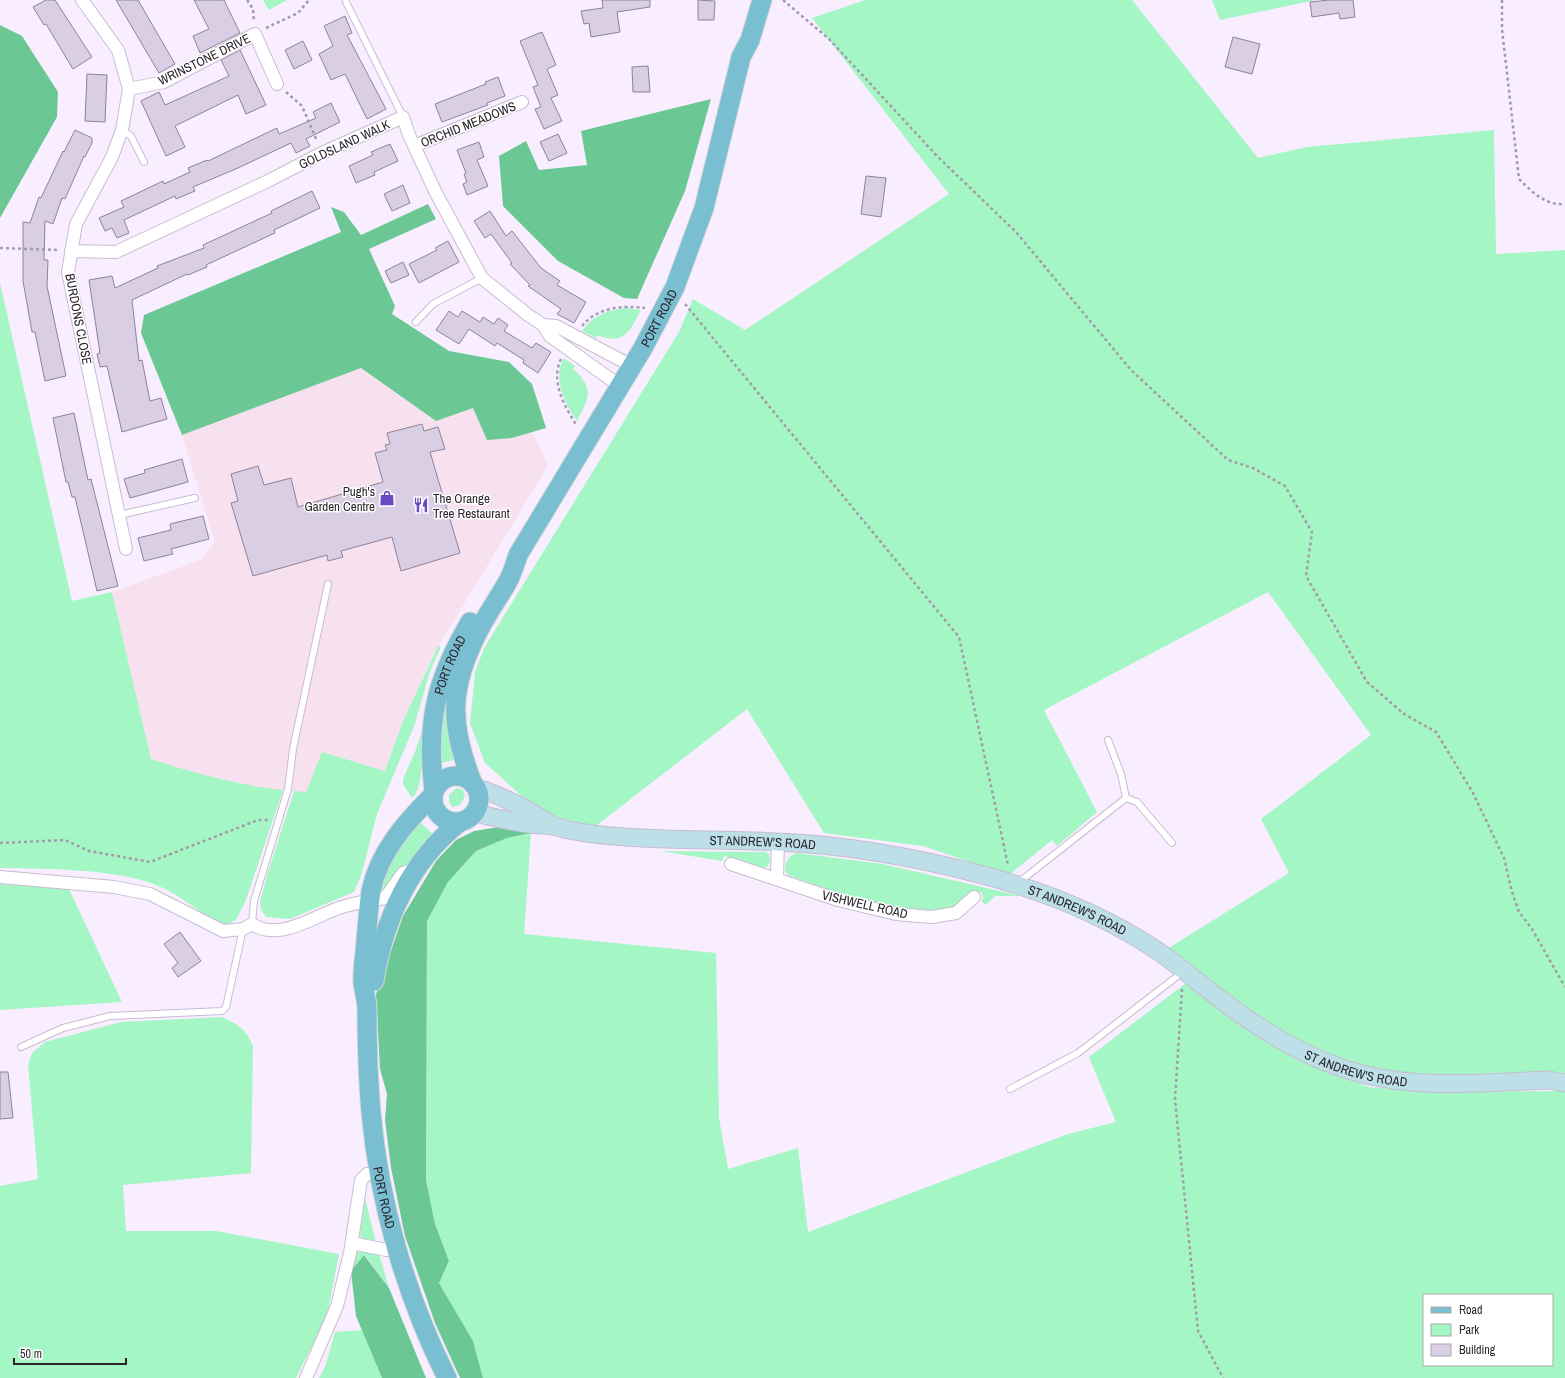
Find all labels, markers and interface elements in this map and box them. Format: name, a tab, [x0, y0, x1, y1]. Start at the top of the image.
street label: WRINSTONE DRIVE	[155, 30, 253, 89]
street label: ORCHID MEADOWS	[418, 98, 518, 151]
street label: GOLDSLAND WALK	[296, 116, 392, 173]
street label: BURDONS CLOSE	[61, 272, 96, 366]
street label: PORT ROAD	[637, 286, 681, 350]
place label: Pugh's Garden Centre	[304, 483, 375, 515]
shop icon: Pugh's Garden Centre	[378, 489, 396, 507]
place label: The Orange Tree Restaurant	[433, 490, 510, 522]
restaurant icon: The Orange Tree Restaurant	[412, 496, 430, 514]
street label: PORT ROAD	[430, 632, 470, 697]
street label: ST ANDREW'S ROAD	[710, 832, 817, 853]
street label: ST ANDREW'S ROAD	[1026, 881, 1130, 939]
street label: VISHWELL ROAD	[820, 886, 910, 923]
street label: ST ANDREW'S ROAD	[1302, 1046, 1409, 1091]
street label: PORT ROAD	[369, 1165, 399, 1231]
legend	[1423, 1294, 1553, 1366]
text: Road	[1459, 1302, 1483, 1318]
text: Park	[1459, 1322, 1479, 1338]
scale bar	[14, 1340, 126, 1366]
text: Building	[1459, 1342, 1496, 1358]
text: 50 m	[20, 1346, 42, 1362]

